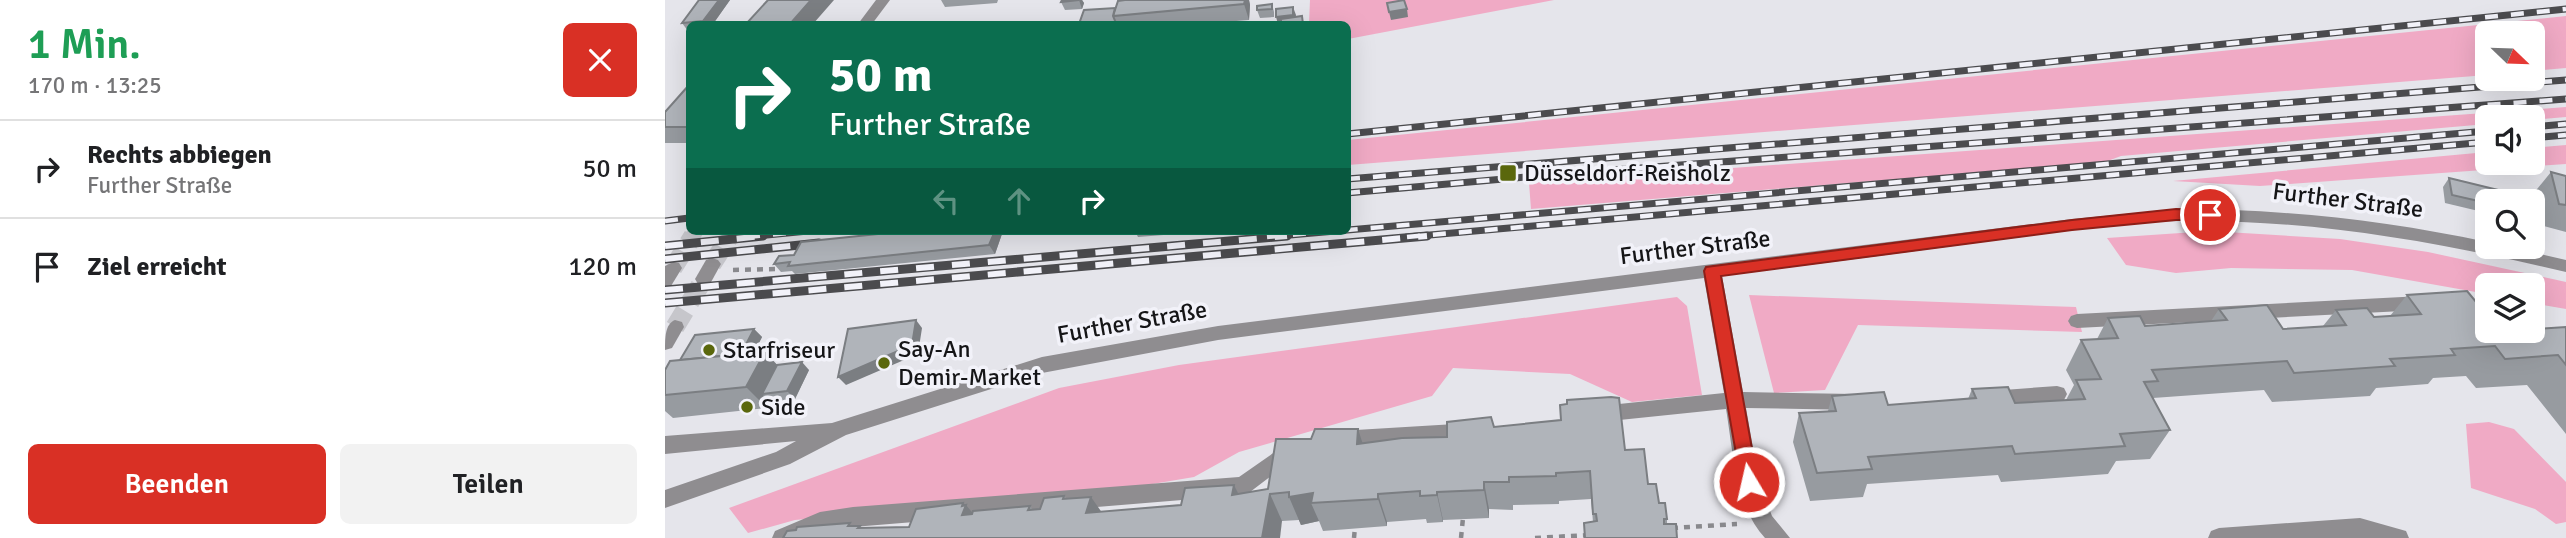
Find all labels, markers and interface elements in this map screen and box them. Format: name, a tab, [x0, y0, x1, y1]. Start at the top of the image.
text: 1 Min.	[28, 19, 141, 70]
north arrow	[2475, 21, 2545, 91]
map controls	[2475, 21, 2545, 343]
button: close	[563, 23, 637, 97]
text: 50 m	[829, 45, 932, 105]
icon: right	[714, 49, 805, 140]
text: 170 m · 13:25	[28, 71, 162, 100]
text: Further Straße	[829, 105, 1031, 144]
button: sound	[2475, 105, 2545, 175]
text: Rechts abbiegen	[87, 139, 272, 171]
icon: right	[28, 150, 66, 188]
text: 50 m	[582, 153, 637, 185]
place label: Düsseldorf-Reisholz	[1524, 158, 1731, 188]
marker: Düsseldorf-Reisholz	[1498, 163, 1518, 183]
text: Further Straße	[87, 171, 232, 200]
street label: Further Straße	[2271, 176, 2425, 224]
icon: left	[927, 182, 965, 220]
icon: ahead	[1000, 182, 1038, 220]
icon: right	[1073, 182, 1111, 220]
pin	[2180, 185, 2240, 245]
button: search	[2475, 189, 2545, 259]
icon: arrive	[2191, 196, 2229, 234]
street label: Further Straße	[1618, 223, 1772, 271]
icon: arrive	[28, 248, 66, 286]
text: Ziel erreicht	[87, 251, 227, 283]
text: 120 m	[568, 251, 637, 283]
button: layers	[2475, 273, 2545, 343]
street label: Further Straße	[1055, 294, 1209, 350]
place label: Say-An Demir-Market	[898, 334, 1041, 392]
place label: Starfriseur	[723, 335, 835, 365]
marker: Starfriseur	[701, 342, 717, 358]
marker: Say-An Demir-Market	[876, 355, 892, 371]
place label: Side	[761, 392, 806, 422]
marker: Side	[739, 399, 755, 415]
button: Beenden	[28, 444, 326, 524]
button: Teilen	[340, 444, 637, 524]
position arrow	[1712, 445, 1786, 519]

